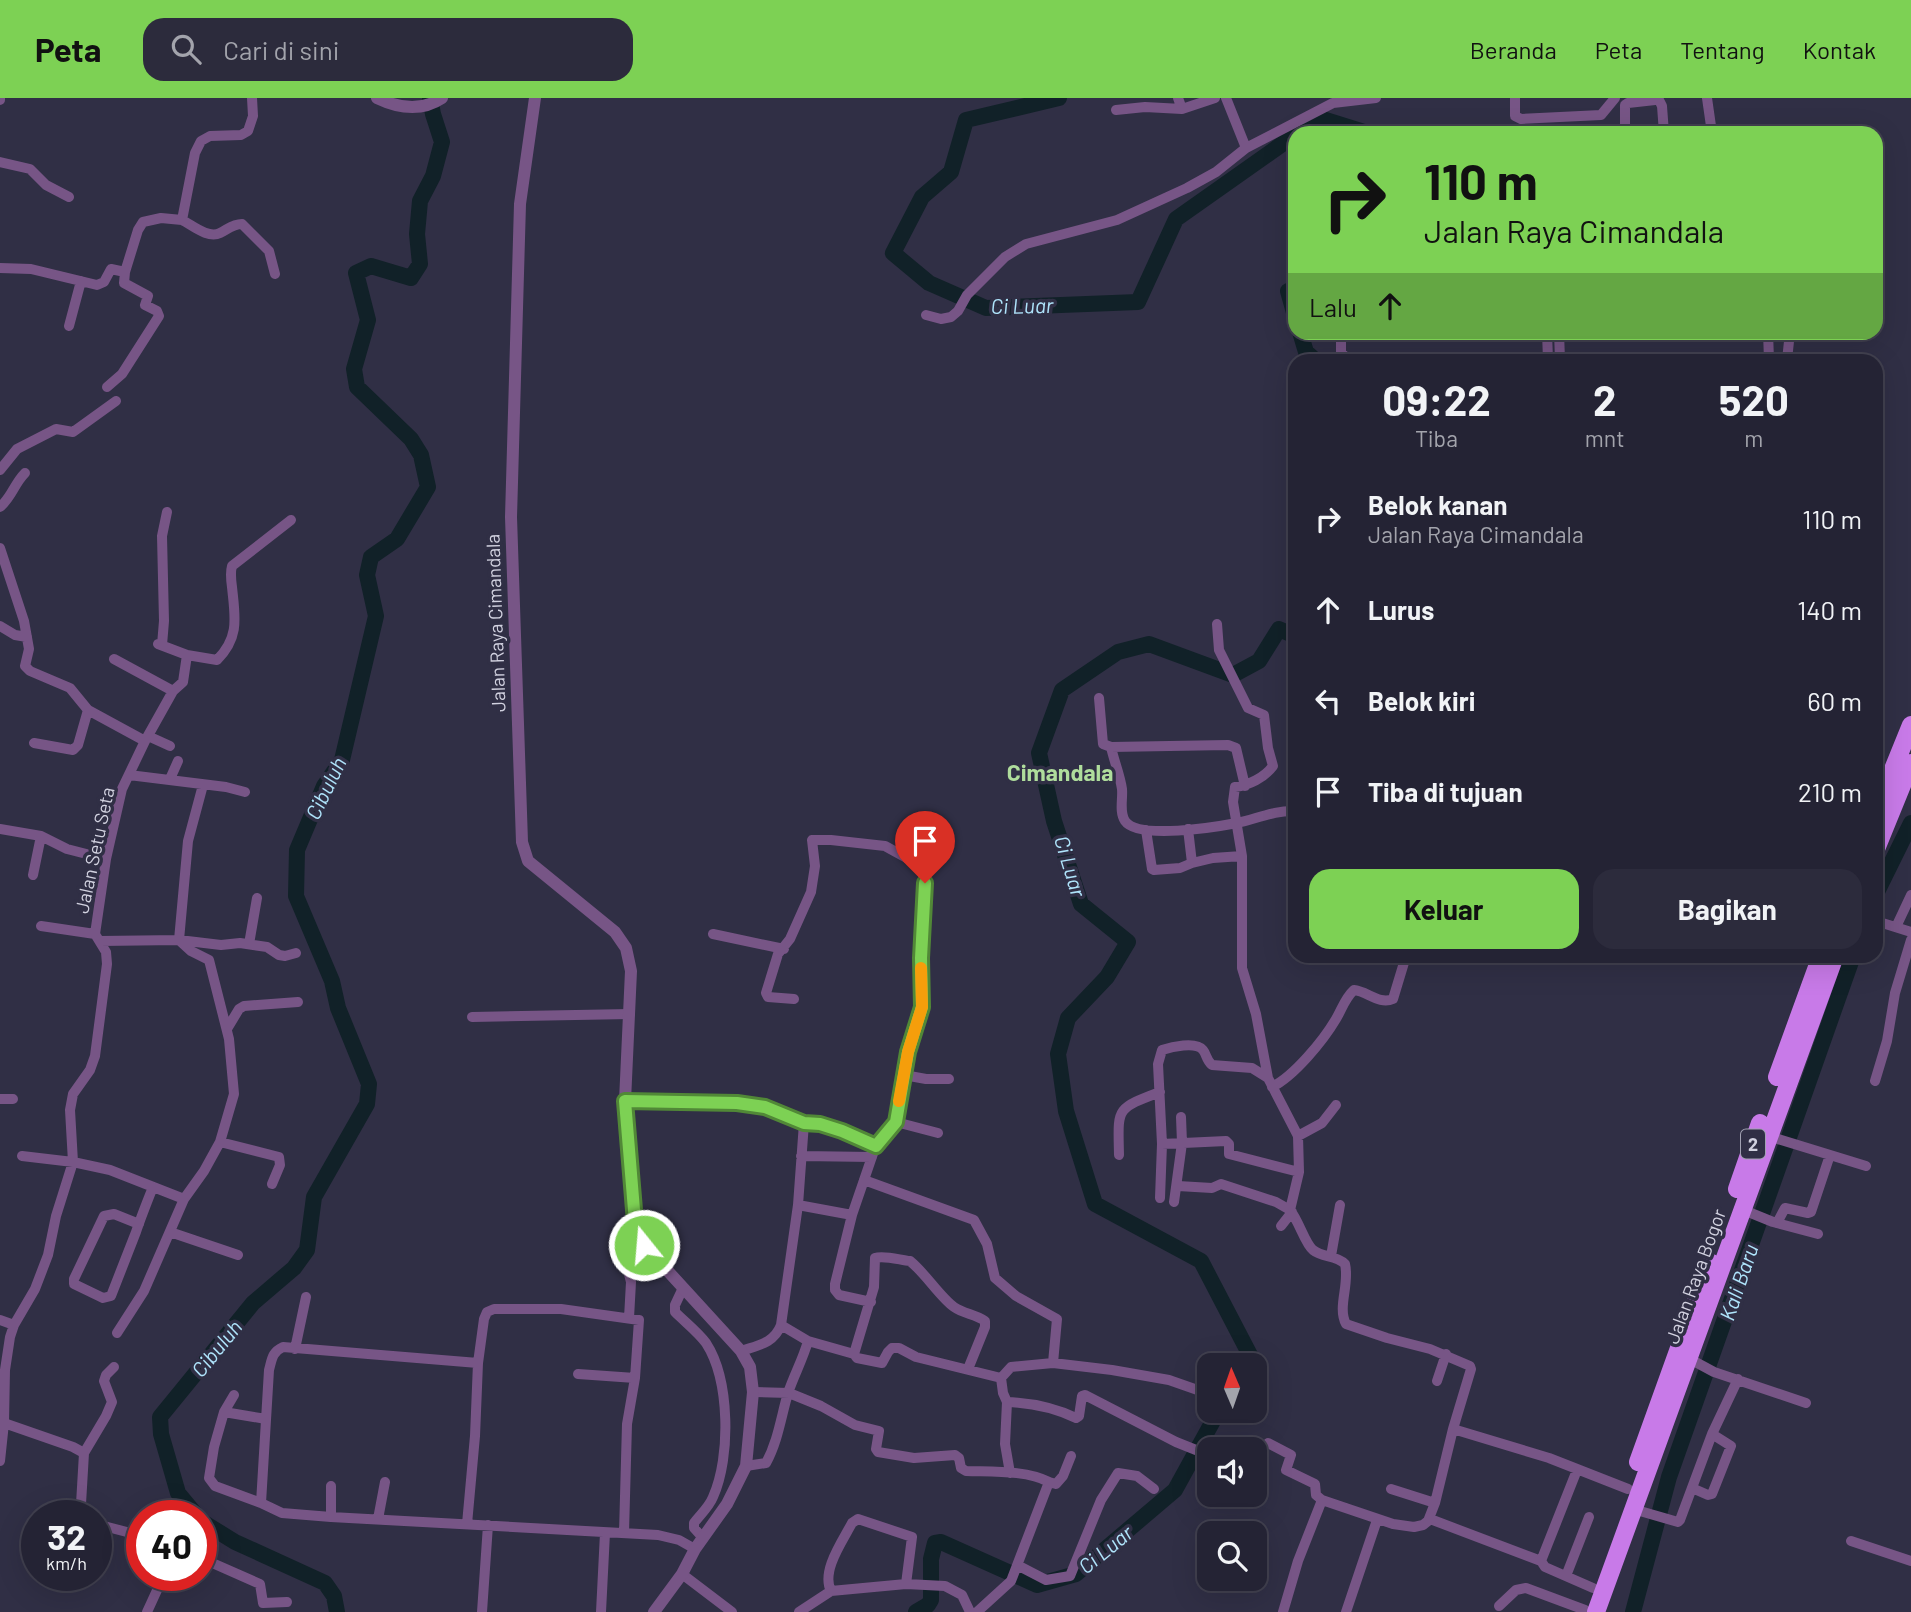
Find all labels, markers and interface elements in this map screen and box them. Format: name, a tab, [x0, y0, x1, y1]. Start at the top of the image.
search box	[143, 18, 633, 81]
text: Peta	[35, 29, 101, 69]
icon: search	[167, 30, 205, 68]
text: Cari di sini	[223, 34, 339, 65]
text: Beranda	[1470, 35, 1557, 64]
text: Peta	[1595, 35, 1642, 64]
text: Tentang	[1680, 35, 1765, 64]
text: Kontak	[1803, 35, 1876, 64]
text: 110 m	[1424, 151, 1538, 210]
icon: right	[1309, 154, 1400, 245]
text: Jalan Raya Cimandala	[1424, 211, 1724, 249]
icon: ahead	[1371, 287, 1409, 325]
text: Lalu	[1309, 291, 1357, 322]
water label: Ci Luar	[990, 292, 1054, 318]
text: 09:22	[1382, 374, 1491, 424]
text: 2	[1593, 374, 1616, 424]
text: 520	[1719, 374, 1789, 424]
text: Tiba	[1415, 424, 1458, 452]
text: mnt	[1585, 424, 1625, 452]
text: m	[1744, 424, 1763, 452]
text: Belok kanan	[1368, 489, 1507, 520]
icon: right	[1309, 500, 1347, 538]
text: 110 m	[1802, 503, 1862, 534]
text: Jalan Raya Cimandala	[1368, 520, 1584, 548]
street label: Jalan Raya Cimandala	[480, 534, 510, 712]
icon: ahead	[1309, 591, 1347, 629]
text: Lurus	[1368, 594, 1434, 625]
text: 140 m	[1797, 594, 1862, 625]
icon: left	[1309, 682, 1347, 720]
text: Belok kiri	[1368, 685, 1475, 716]
text: 60 m	[1807, 685, 1862, 716]
water label: Cibuluh	[299, 753, 351, 823]
district label: Cimandala	[1007, 758, 1113, 786]
icon: arrive	[1309, 773, 1347, 811]
text: Tiba di tujuan	[1368, 776, 1523, 807]
text: 210 m	[1798, 776, 1862, 807]
street label: Jalan Setu Seta	[69, 785, 119, 915]
pin	[895, 811, 955, 883]
icon: arrive	[906, 822, 944, 860]
water label: Ci Luar	[1050, 832, 1092, 900]
button: Keluar	[1309, 869, 1579, 949]
button: Bagikan	[1593, 869, 1862, 949]
road number: 2	[1741, 1129, 1765, 1158]
street label: Jalan Raya Bogor	[1660, 1205, 1730, 1347]
position arrow	[607, 1208, 681, 1282]
water label: Kali Baru	[1713, 1240, 1763, 1323]
water label: Cibuluh	[185, 1314, 247, 1382]
north arrow	[1197, 1353, 1267, 1423]
map controls	[1197, 1353, 1267, 1591]
button: sound	[1197, 1437, 1267, 1507]
speed limit sign: 40	[126, 1500, 217, 1591]
text: 32	[47, 1515, 86, 1557]
water label: Ci Luar	[1073, 1519, 1138, 1578]
button: search	[1197, 1521, 1267, 1591]
text: km/h	[46, 1552, 87, 1574]

